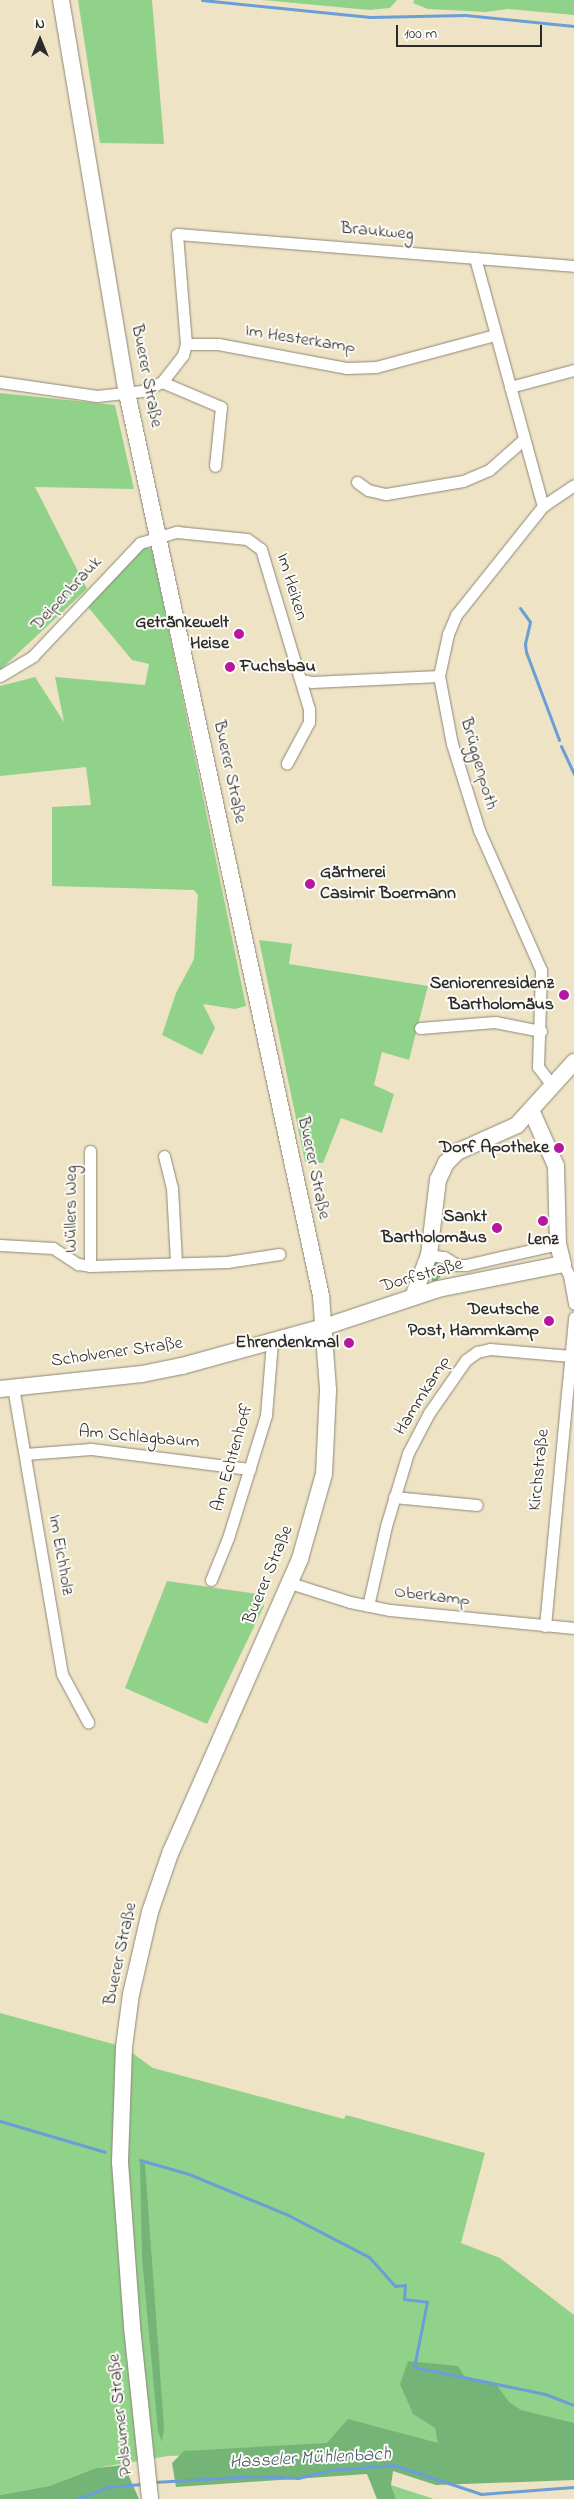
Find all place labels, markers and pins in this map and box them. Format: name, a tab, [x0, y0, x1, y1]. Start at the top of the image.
place label: Getränkewelt Heise	[135, 613, 229, 656]
marker: Getränkewelt Heise	[233, 628, 245, 640]
place label: Fuchsbau	[240, 656, 316, 678]
marker: Fuchsbau	[224, 661, 236, 673]
place label: Gärtnerei Casimir Boermann	[320, 863, 456, 906]
marker: Gärtnerei Casimir Boermann	[304, 878, 316, 890]
place label: Seniorenresidenz Bartholomäus	[430, 974, 554, 1016]
marker: Seniorenresidenz Bartholomäus	[558, 989, 570, 1001]
place label: Dorf Apotheke	[439, 1137, 549, 1159]
marker: Dorf Apotheke	[553, 1142, 565, 1154]
place label: Sankt Bartholomäus	[381, 1207, 487, 1250]
marker: Lenz	[537, 1215, 549, 1227]
marker: Sankt Bartholomäus	[491, 1222, 503, 1234]
place label: Lenz	[527, 1229, 559, 1251]
place label: Deutsche Post, Hammkamp	[408, 1300, 539, 1342]
marker: Deutsche Post, Hammkamp	[543, 1315, 555, 1327]
place label: Ehrendenkmal	[235, 1332, 339, 1354]
marker: Ehrendenkmal	[343, 1337, 355, 1349]

